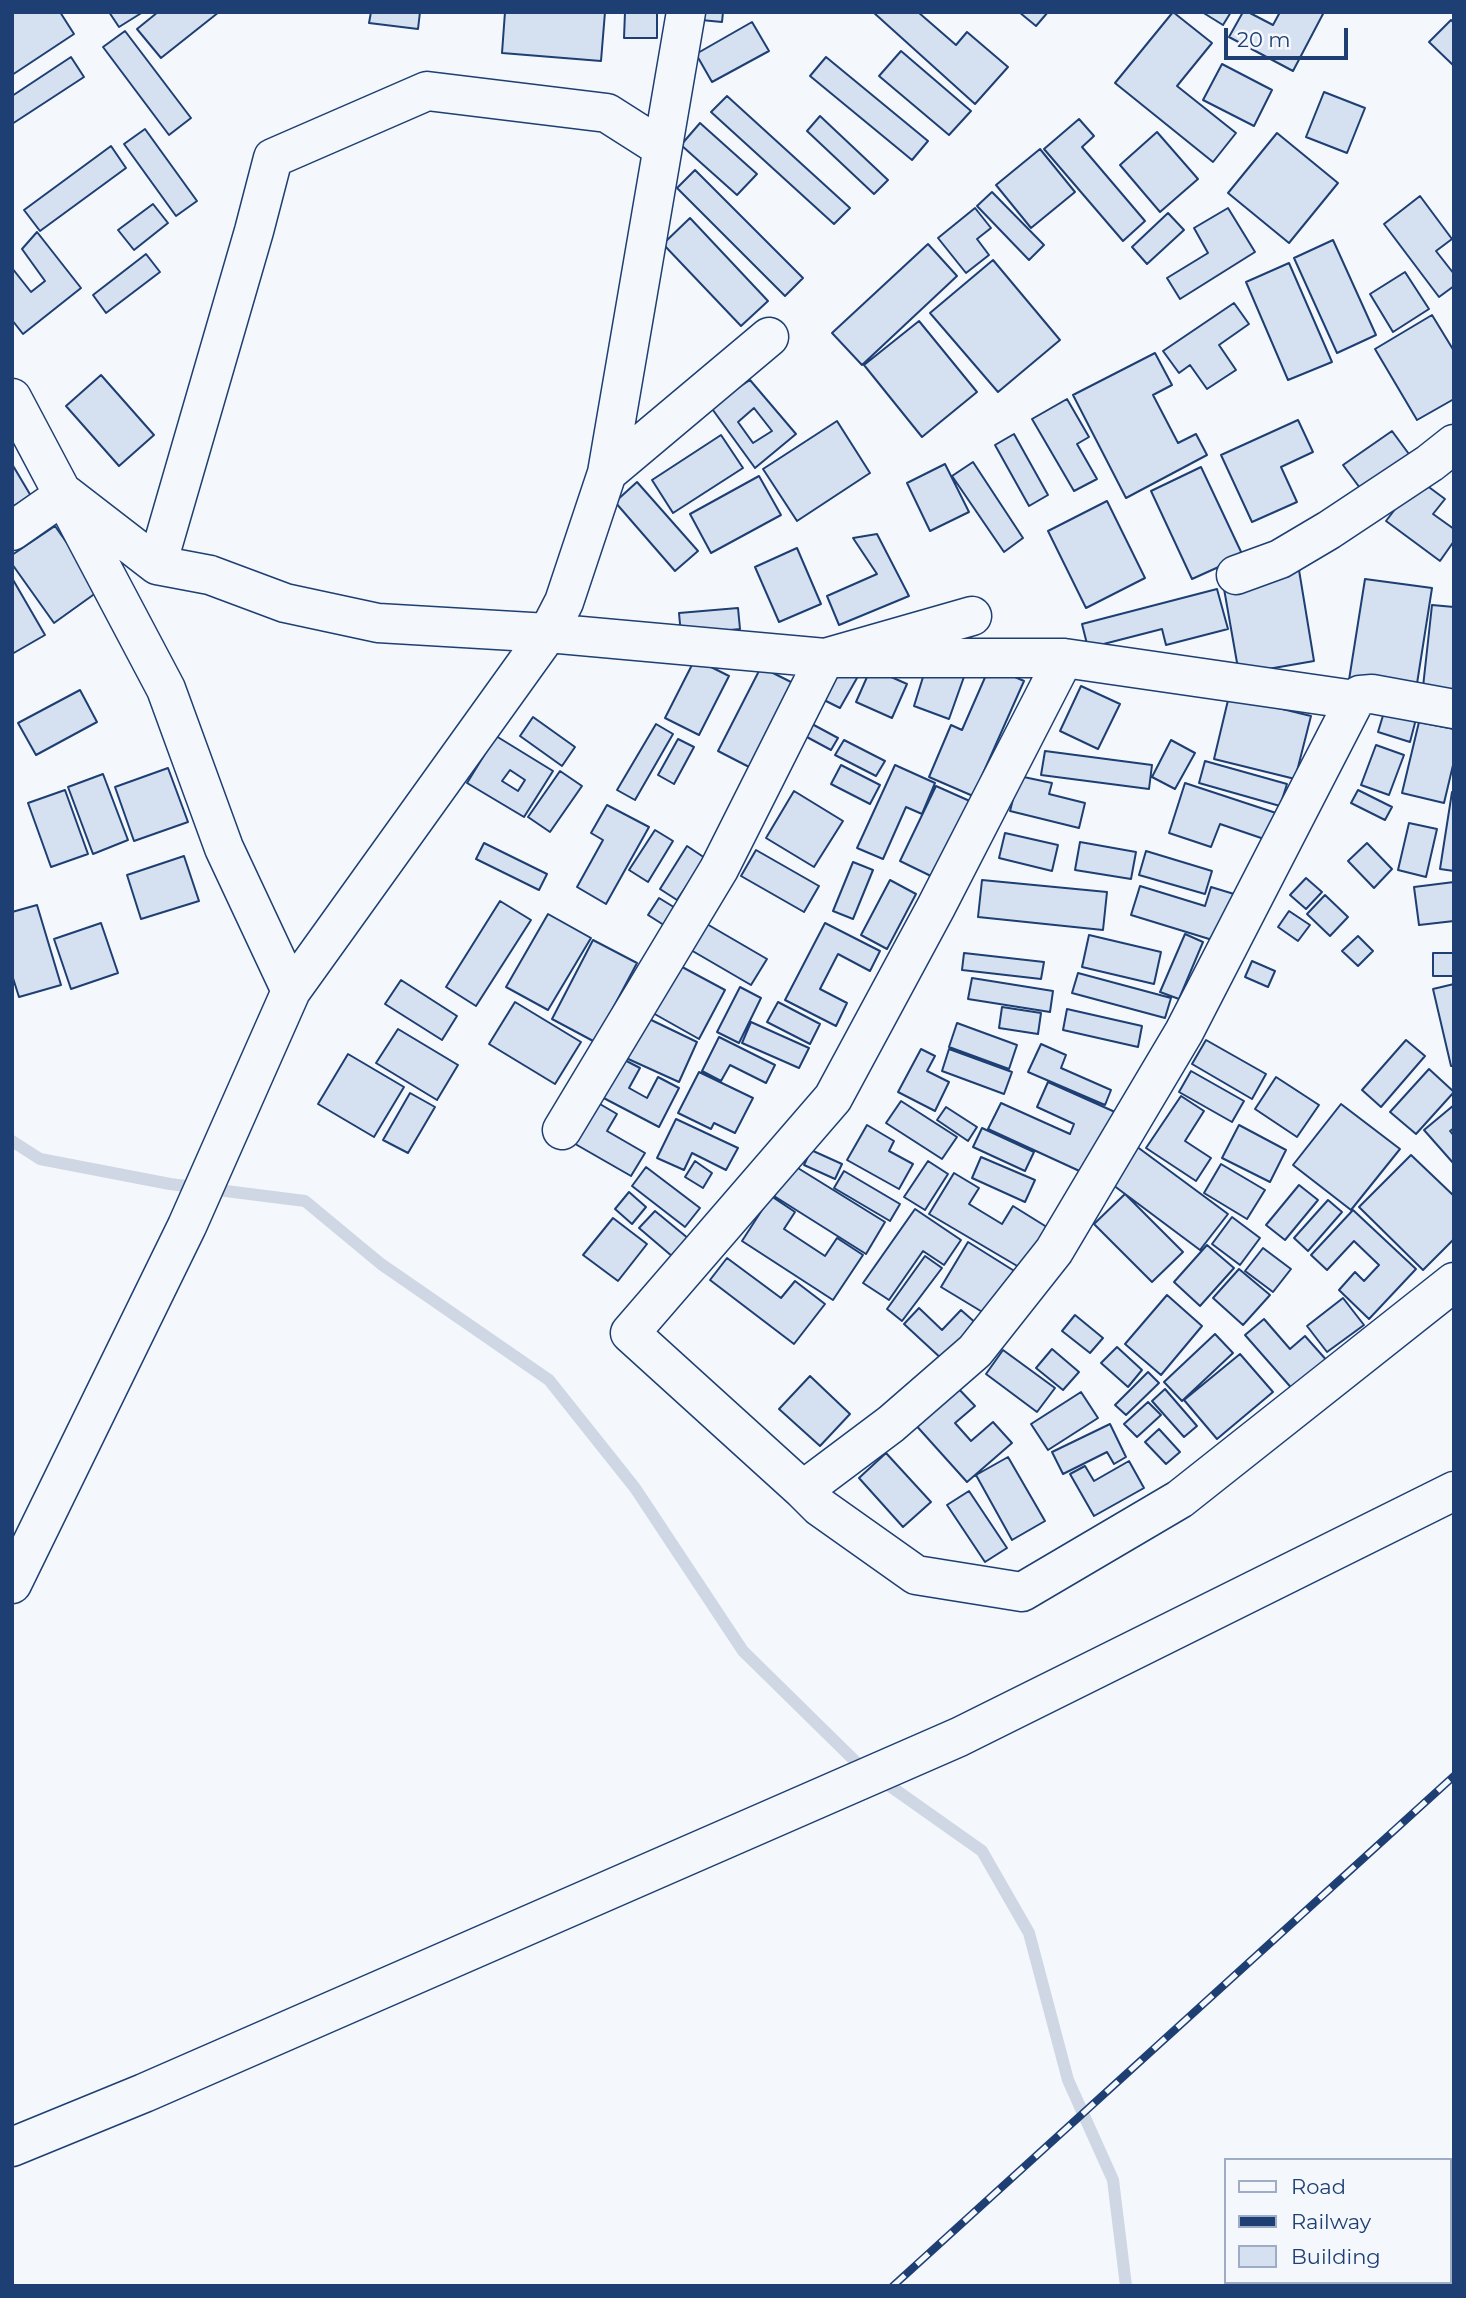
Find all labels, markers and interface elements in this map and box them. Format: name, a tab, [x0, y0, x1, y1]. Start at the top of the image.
scale bar	[1228, 14, 1352, 58]
text: 20 m	[1237, 27, 1291, 52]
legend	[1224, 2158, 1452, 2284]
text: Road	[1291, 2174, 1346, 2199]
text: Railway	[1291, 2209, 1371, 2234]
text: Building	[1291, 2244, 1381, 2269]

